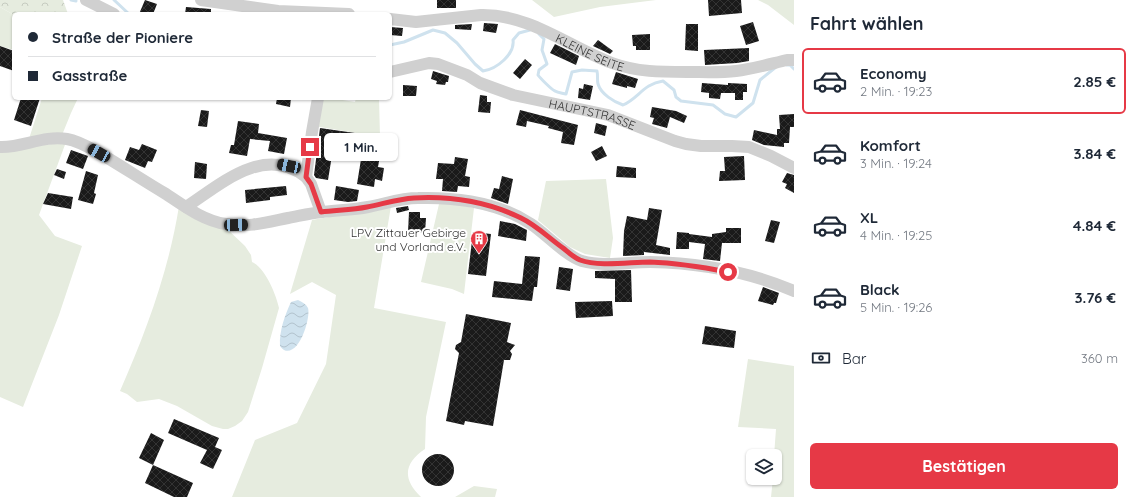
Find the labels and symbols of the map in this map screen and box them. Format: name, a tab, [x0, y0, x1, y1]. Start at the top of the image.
street label: KLEINE SEITE	[553, 30, 626, 74]
street label: HAUPTSTRASSE	[547, 95, 638, 133]
callout: 1 Min.	[324, 133, 398, 161]
route end	[301, 138, 319, 156]
car	[86, 142, 112, 164]
car	[276, 158, 302, 174]
car	[224, 219, 248, 231]
place label: LPV Zittauer Gebirge und Vorland e.V.	[351, 225, 466, 254]
building icon: LPV Zittauer Gebirge und Vorland e.V.	[469, 229, 489, 254]
route start	[719, 263, 737, 281]

